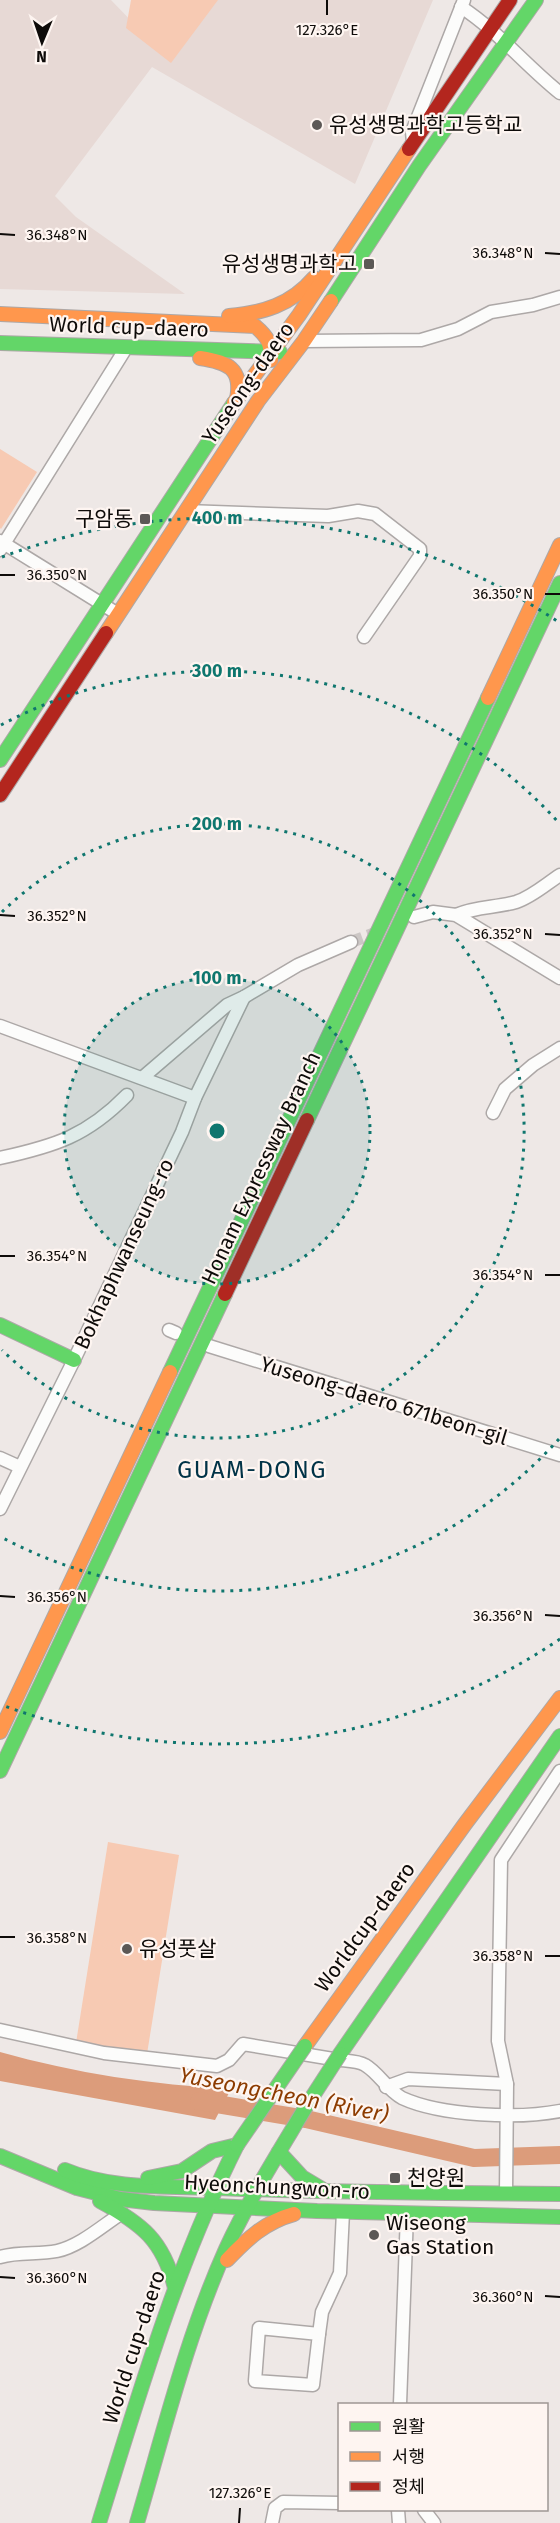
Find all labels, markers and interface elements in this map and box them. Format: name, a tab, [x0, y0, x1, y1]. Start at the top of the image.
north arrow	[12, 12, 72, 72]
text: 127.326°E	[296, 21, 358, 39]
text: N	[36, 47, 47, 66]
place label: 유성생명과학고등학교	[329, 112, 522, 138]
marker: 유성생명과학고등학교	[310, 118, 324, 132]
text: 36.348°N	[27, 226, 87, 244]
text: 36.348°N	[473, 244, 533, 262]
place label: 유성생명과학고	[222, 251, 357, 277]
marker: 유성생명과학고	[362, 257, 376, 271]
street label: World cup-daero	[49, 311, 209, 343]
street label: Yuseong-daero	[196, 317, 300, 449]
place label: 구암동	[75, 506, 133, 532]
text: 400 m	[192, 507, 242, 529]
marker: 구암동	[138, 512, 152, 526]
text: 36.350°N	[27, 566, 87, 584]
text: 36.350°N	[473, 585, 533, 603]
text: 300 m	[191, 660, 242, 682]
text: 200 m	[192, 813, 242, 835]
text: 36.352°N	[27, 907, 87, 925]
text: 36.352°N	[473, 925, 533, 943]
text: 100 m	[193, 967, 241, 989]
street label: Honam Expressway Branch	[196, 1047, 326, 1289]
centre of rings	[207, 1121, 227, 1141]
street label: Bokhaphwanseung-ro	[68, 1154, 180, 1354]
text: 36.354°N	[27, 1247, 87, 1265]
text: 36.354°N	[473, 1266, 533, 1284]
street label: Yuseong-daero 671beon-gil	[257, 1351, 511, 1451]
district label: GUAM-DONG	[177, 1456, 327, 1484]
text: 36.356°N	[27, 1588, 87, 1606]
text: 36.356°N	[473, 1607, 533, 1625]
street label: Worldcup-daero	[309, 1857, 421, 1997]
text: 36.358°N	[27, 1929, 87, 1947]
place label: 유성풋살	[139, 1936, 216, 1962]
marker: 유성풋살	[120, 1942, 134, 1956]
text: 36.358°N	[473, 1947, 533, 1965]
water label: Yuseongcheon (River)	[177, 2061, 391, 2128]
place label: 천양원	[407, 2165, 465, 2191]
street label: Hyeonchungwon-ro	[183, 2169, 371, 2205]
marker: 천양원	[388, 2171, 402, 2185]
place label: Wiseong Gas Station	[386, 2210, 494, 2260]
marker: Wiseong Gas Station	[367, 2228, 381, 2242]
street label: World cup-daero	[97, 2267, 171, 2427]
text: 36.360°N	[26, 2269, 88, 2287]
text: 36.360°N	[472, 2288, 534, 2306]
legend	[338, 2403, 548, 2511]
text: 원활	[392, 2416, 425, 2438]
text: 서행	[392, 2446, 425, 2468]
text: 정체	[392, 2476, 425, 2498]
text: 127.326°E	[209, 2484, 271, 2502]

